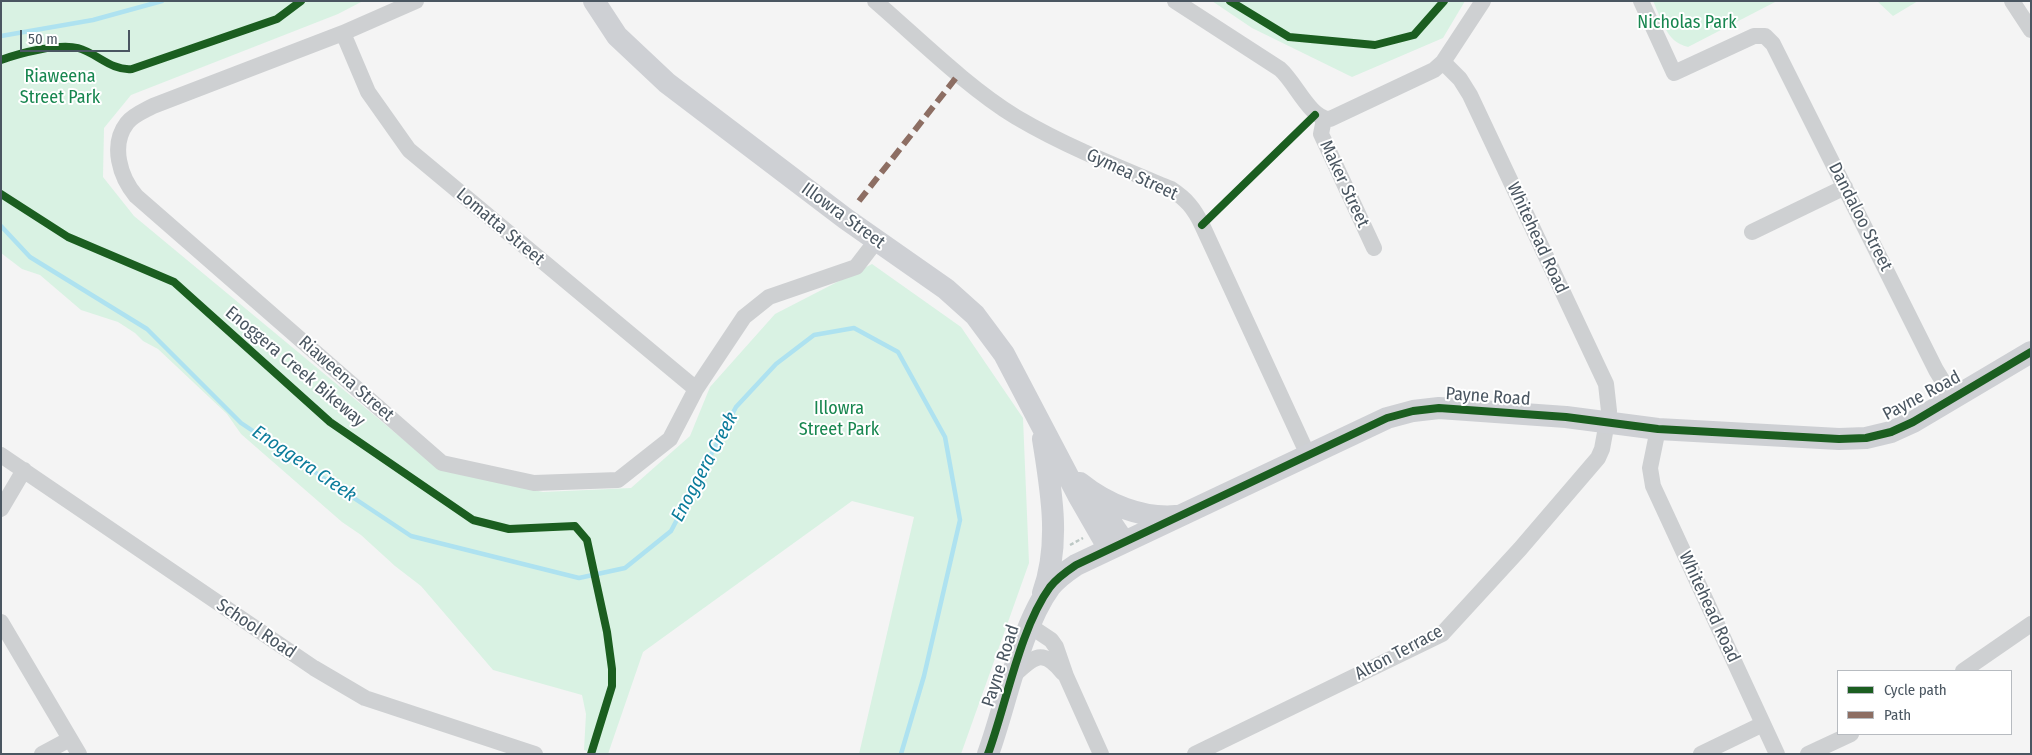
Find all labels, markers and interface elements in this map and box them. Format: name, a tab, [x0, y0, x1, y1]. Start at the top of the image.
park label: Nicholas Park	[1637, 12, 1737, 34]
scale bar	[22, 20, 132, 52]
text: 50 m	[28, 30, 58, 48]
park label: Riaweena Street Park	[20, 66, 100, 108]
street label: Maker Street	[1314, 137, 1374, 231]
street label: Gymea Street	[1083, 144, 1181, 206]
street label: Dandaloo Street	[1823, 159, 1897, 275]
street label: Illowra Street	[797, 178, 889, 254]
street label: Whitehead Road	[1502, 179, 1572, 297]
street label: Lomatta Street	[451, 184, 549, 270]
street label: Enoggera Creek Bikeway	[221, 302, 369, 432]
street label: Riaweena Street	[294, 332, 398, 426]
street label: Payne Road	[1879, 367, 1965, 425]
street label: Payne Road	[1445, 383, 1531, 411]
park label: Illowra Street Park	[799, 398, 879, 440]
water label: Enoggera Creek	[667, 408, 743, 526]
water label: Enoggera Creek	[248, 421, 360, 507]
street label: Whitehead Road	[1674, 548, 1744, 666]
street label: School Road	[212, 595, 300, 663]
street label: Alton Terrace	[1351, 621, 1447, 685]
street label: Payne Road	[978, 622, 1024, 710]
legend	[1837, 670, 2012, 735]
text: Cycle path	[1884, 681, 1947, 699]
text: Path	[1884, 706, 1911, 724]

